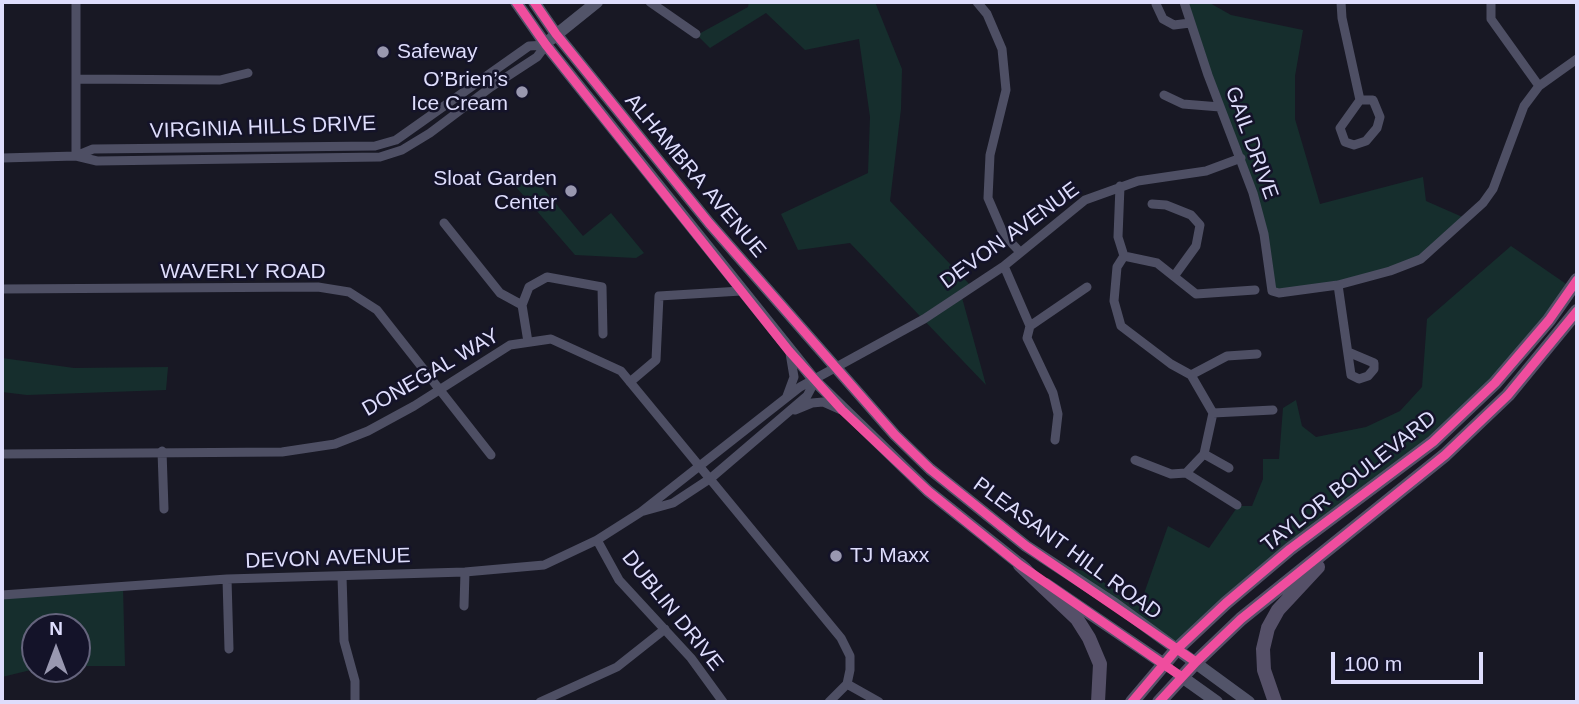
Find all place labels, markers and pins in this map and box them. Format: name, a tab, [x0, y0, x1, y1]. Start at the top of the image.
place label: Safeway	[397, 39, 478, 65]
marker: Safeway	[375, 44, 391, 60]
place label: O’Brien’s Ice Cream	[411, 67, 508, 117]
marker: O’Brien’s Ice Cream	[514, 84, 530, 100]
place label: Sloat Garden Center	[433, 166, 557, 216]
marker: Sloat Garden Center	[563, 183, 579, 199]
place label: TJ Maxx	[850, 543, 929, 569]
marker: TJ Maxx	[828, 548, 844, 564]

